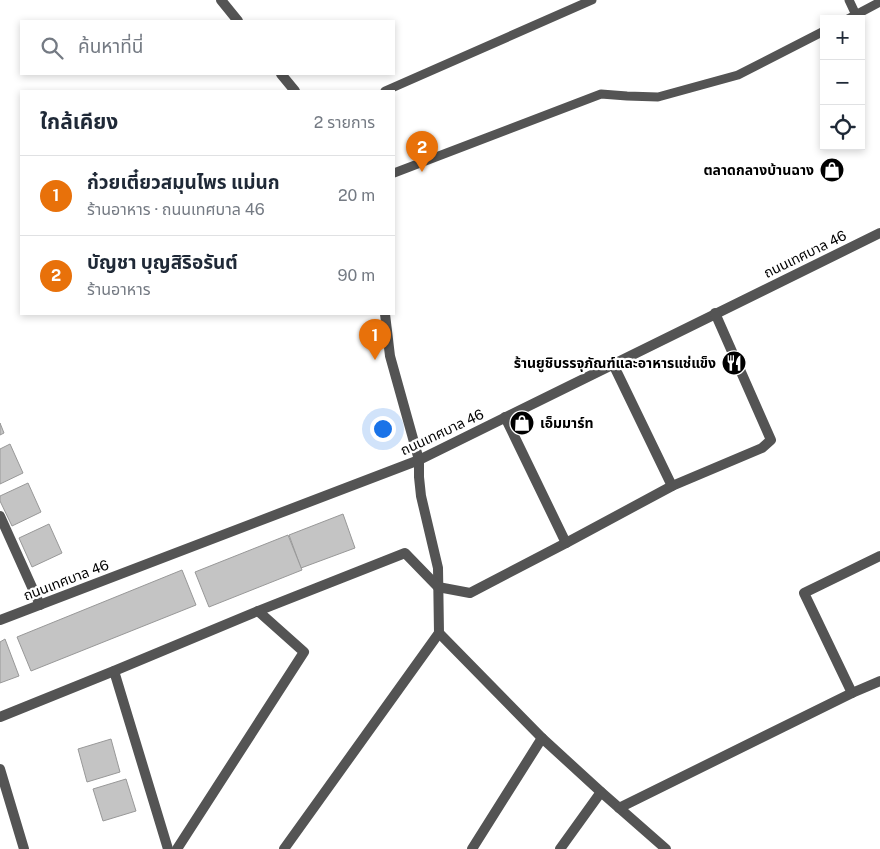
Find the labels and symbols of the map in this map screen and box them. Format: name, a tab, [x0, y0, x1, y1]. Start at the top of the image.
pin: 2	[406, 131, 438, 172]
shop icon: ตลาดกลางบ้านฉาง	[819, 157, 845, 183]
place label: ตลาดกลางบ้านฉาง	[703, 162, 814, 178]
street label: ถนนเทศบาล 46	[761, 227, 849, 281]
pin: 1	[359, 319, 391, 360]
restaurant icon: ร้านยูชิบรรจุภัณฑ์และอาหารแช่แข็ง	[721, 350, 747, 376]
place label: ร้านยูชิบรรจุภัณฑ์และอาหารแช่แข็ง	[514, 355, 716, 373]
street label: ถนนเทศบาล 46	[398, 406, 486, 458]
shop icon: เอ็มมาร์ท	[509, 410, 535, 436]
place label: เอ็มมาร์ท	[540, 415, 593, 431]
your location	[370, 416, 396, 442]
street label: ถนนเทศบาล 46	[21, 556, 111, 604]

